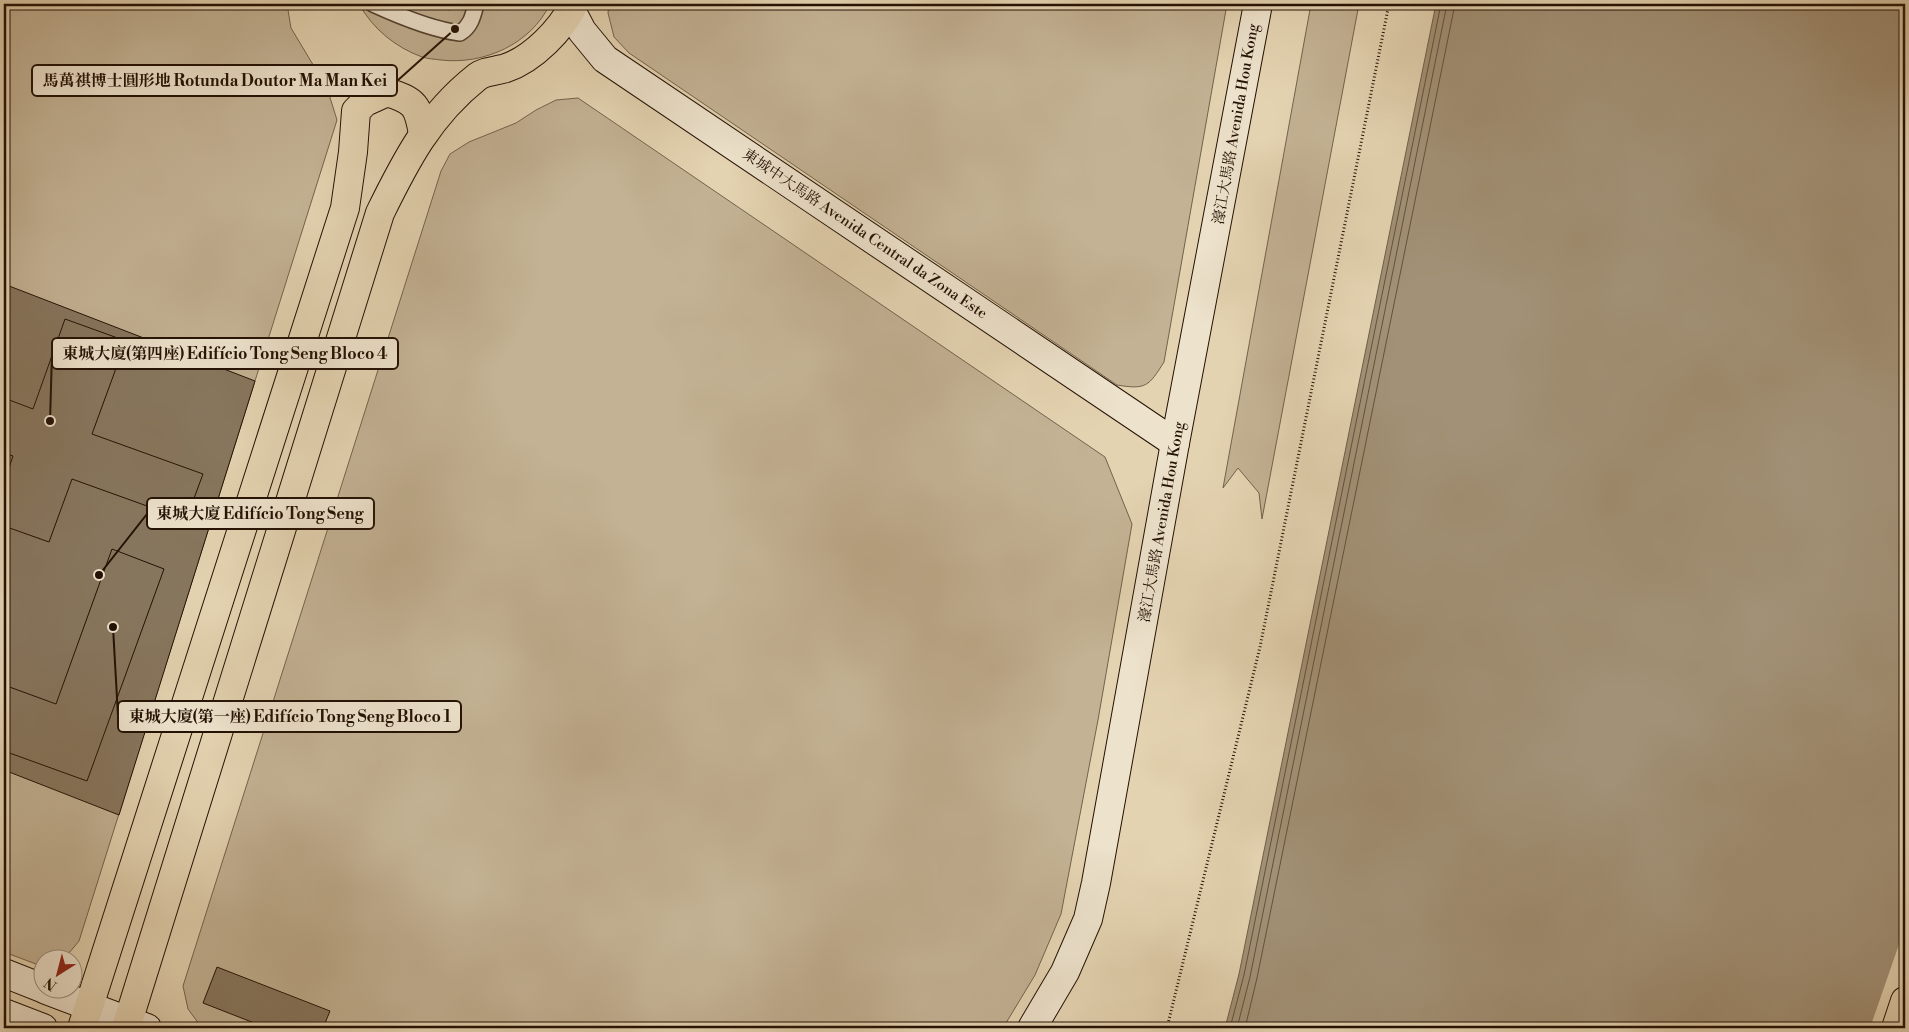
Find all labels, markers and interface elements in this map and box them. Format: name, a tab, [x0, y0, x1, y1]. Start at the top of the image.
street label: 濠江大馬路 Avenida Hou Kong	[1209, 22, 1263, 226]
callout: 馬萬祺博士圓形地 Rotunda Doutor Ma Man Kei	[32, 65, 397, 96]
text: 馬萬祺博士圓形地 Rotunda Doutor Ma Man Kei	[43, 71, 387, 91]
street label: 東城中大馬路 Avenida Central da Zona Este	[739, 145, 991, 323]
callout: 東城大廈(第四座) Edifício Tong Seng Bloco 4	[52, 338, 398, 369]
text: 東城大廈(第四座) Edifício Tong Seng Bloco 4	[62, 344, 388, 364]
street label: 濠江大馬路 Avenida Hou Kong	[1135, 420, 1189, 624]
callout: 東城大廈 Edifício Tong Seng	[147, 498, 374, 529]
text: 東城大廈 Edifício Tong Seng	[156, 504, 365, 524]
callout: 東城大廈(第一座) Edifício Tong Seng Bloco 1	[118, 701, 461, 732]
text: 東城大廈(第一座) Edifício Tong Seng Bloco 1	[129, 707, 452, 727]
north arrow	[32, 950, 82, 1000]
text: N	[41, 973, 61, 994]

